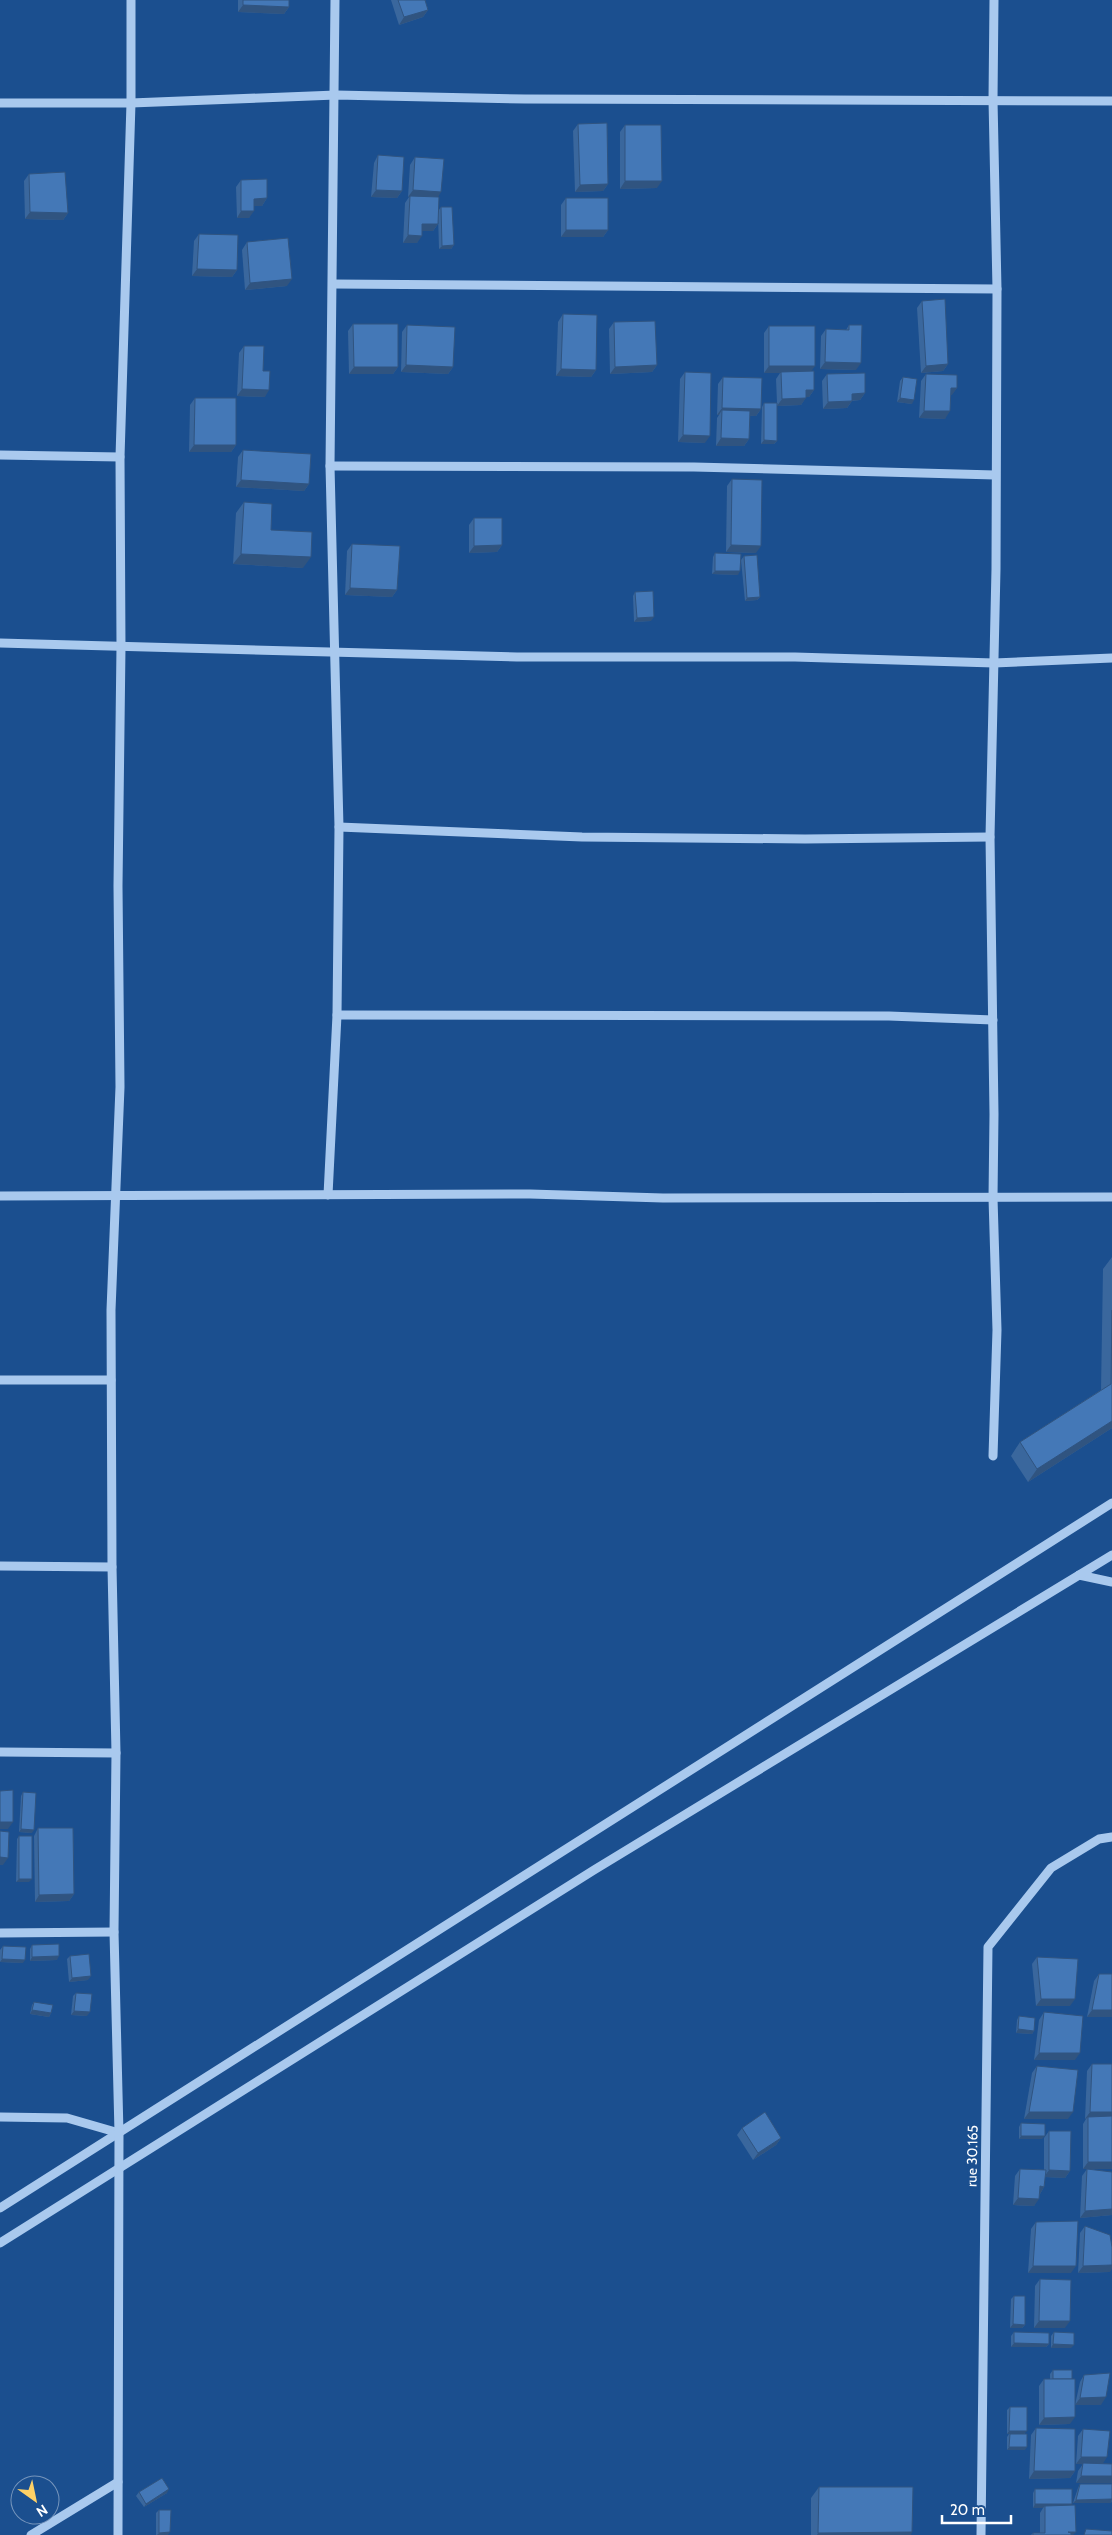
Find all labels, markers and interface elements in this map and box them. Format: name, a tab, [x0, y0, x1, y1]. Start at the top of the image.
street label: rue 30.165	[962, 2125, 982, 2187]
north arrow	[10, 2475, 60, 2525]
scale bar	[942, 2492, 1011, 2524]
text: N	[33, 2501, 51, 2521]
text: 20 m	[950, 2501, 985, 2519]

